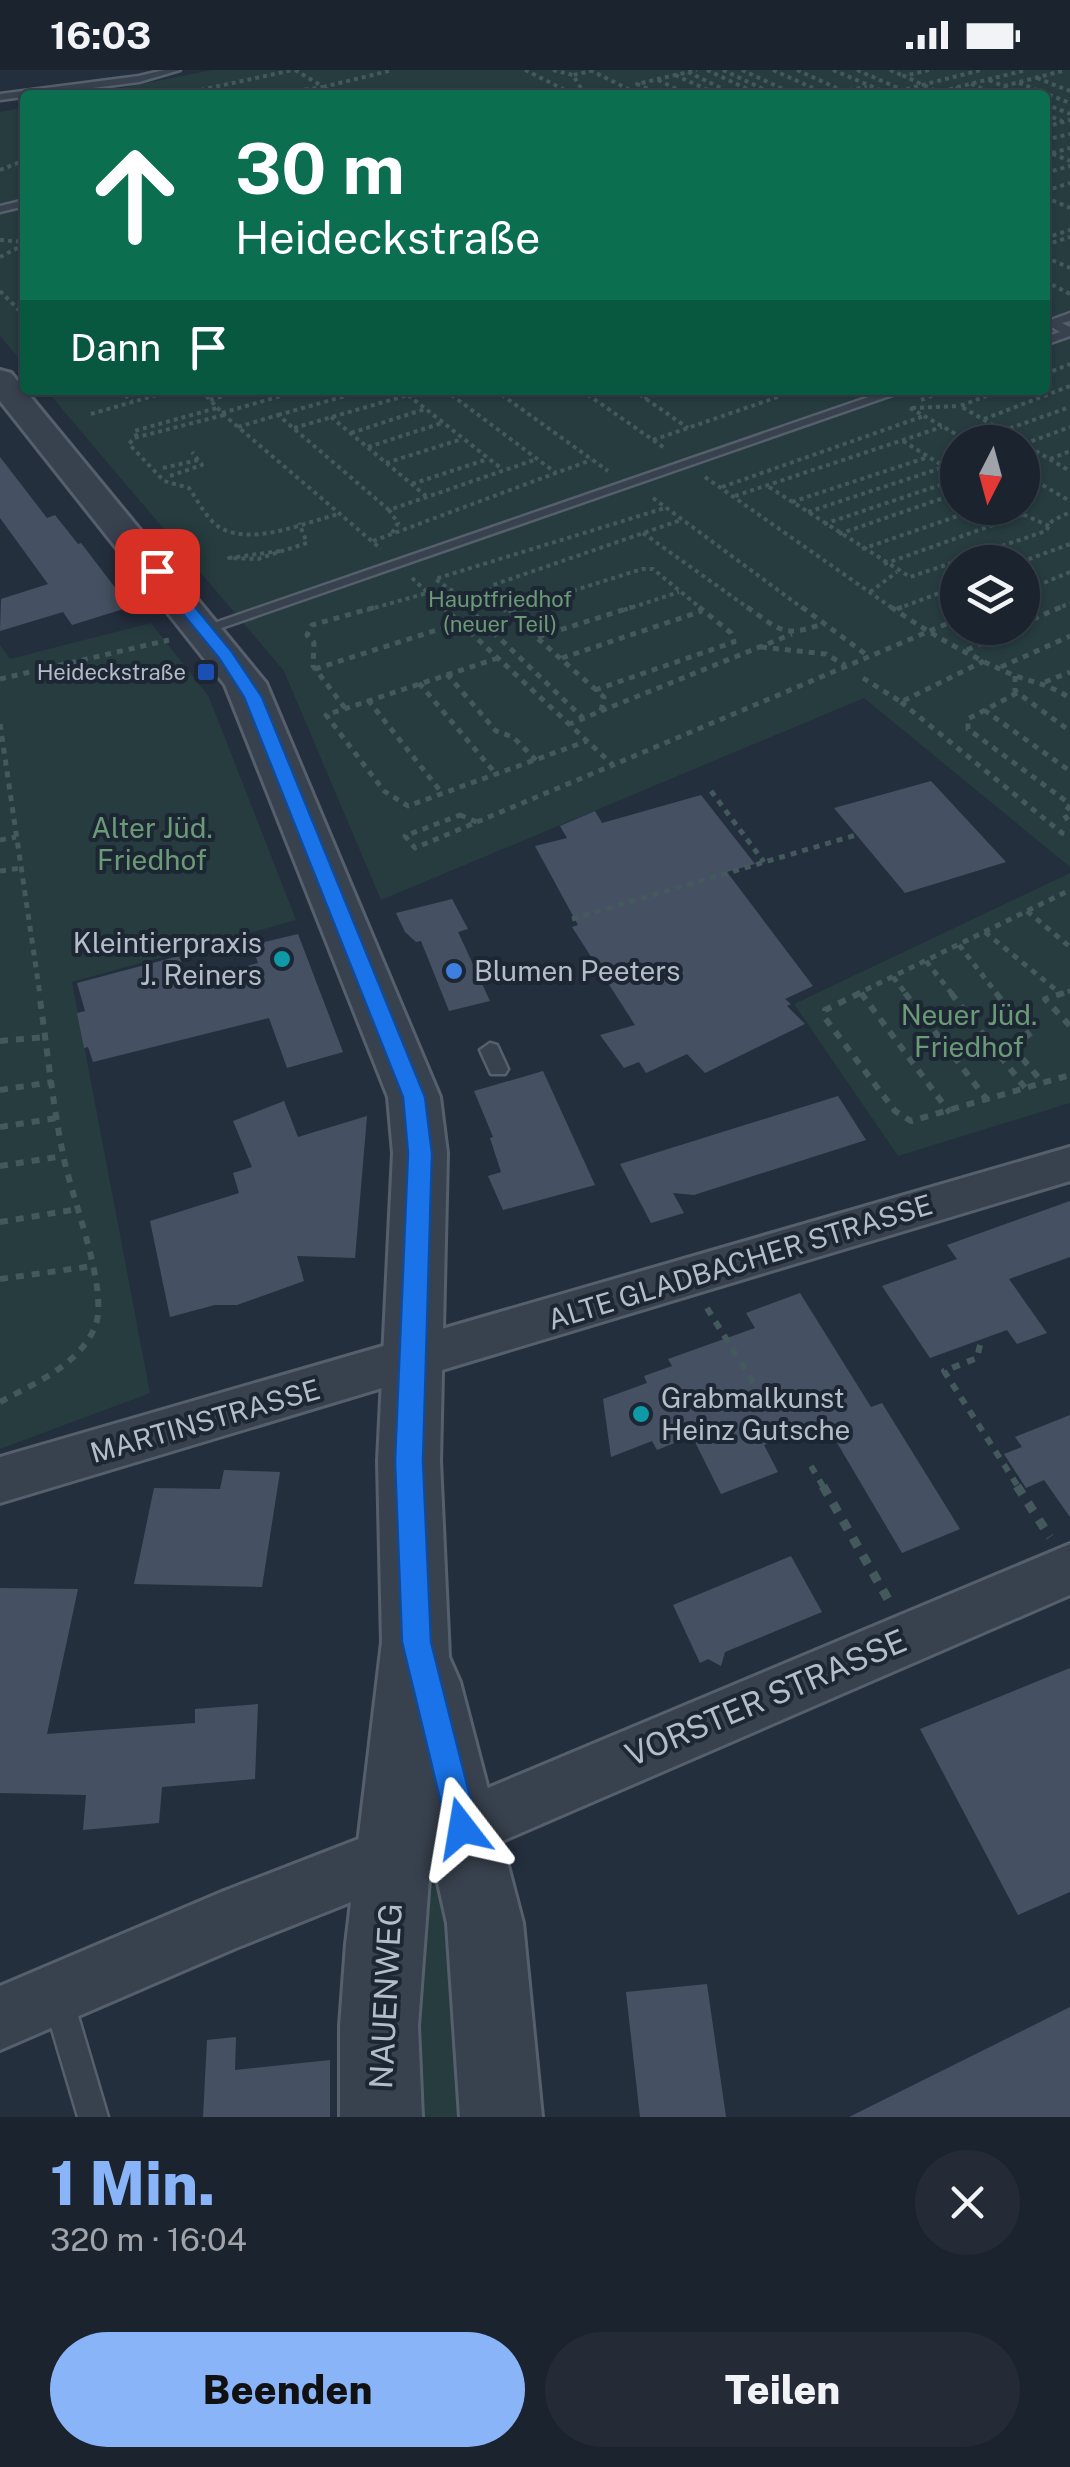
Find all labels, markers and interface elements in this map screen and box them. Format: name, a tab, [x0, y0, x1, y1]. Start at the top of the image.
text: 16:03	[50, 13, 151, 58]
text: 30 m	[235, 127, 405, 210]
icon: ahead	[70, 130, 200, 260]
text: Heideckstraße	[235, 211, 540, 264]
icon: arrive	[181, 320, 236, 375]
text: Dann	[70, 325, 161, 370]
north arrow	[940, 425, 1040, 525]
map controls	[940, 425, 1040, 645]
pin	[115, 529, 200, 614]
icon: arrive	[130, 544, 185, 599]
button: layers	[940, 545, 1040, 645]
park label: Hauptfriedhof (neuer Teil)	[428, 586, 572, 637]
place label: Heideckstraße	[37, 659, 186, 685]
marker: Heideckstraße	[195, 661, 217, 683]
park label: Alter Jüd. Friedhof	[91, 811, 213, 876]
place label: Kleintierpraxis J. Reiners	[73, 926, 262, 991]
marker: Kleintierpraxis J. Reiners	[271, 948, 293, 970]
place label: Blumen Peeters	[474, 954, 680, 987]
marker: Blumen Peeters	[443, 960, 465, 982]
park label: Neuer Jüd. Friedhof	[901, 998, 1037, 1063]
street label: ALTE GLADBACHER STRASSE	[543, 1187, 936, 1336]
street label: MARTINSTRASSE	[86, 1372, 324, 1469]
place label: Grabmalkunst Heinz Gutsche	[661, 1381, 850, 1446]
marker: Grabmalkunst Heinz Gutsche	[630, 1403, 652, 1425]
street label: VORSTER STRASSE	[620, 1622, 912, 1774]
position arrow	[410, 1776, 514, 1880]
street label: NAUENWEG	[362, 1902, 409, 2090]
text: 1 Min.	[50, 2148, 215, 2219]
button: close	[915, 2150, 1020, 2255]
text: 320 m · 16:04	[50, 2221, 247, 2258]
button: Beenden	[50, 2332, 525, 2447]
button: Teilen	[545, 2332, 1020, 2447]

